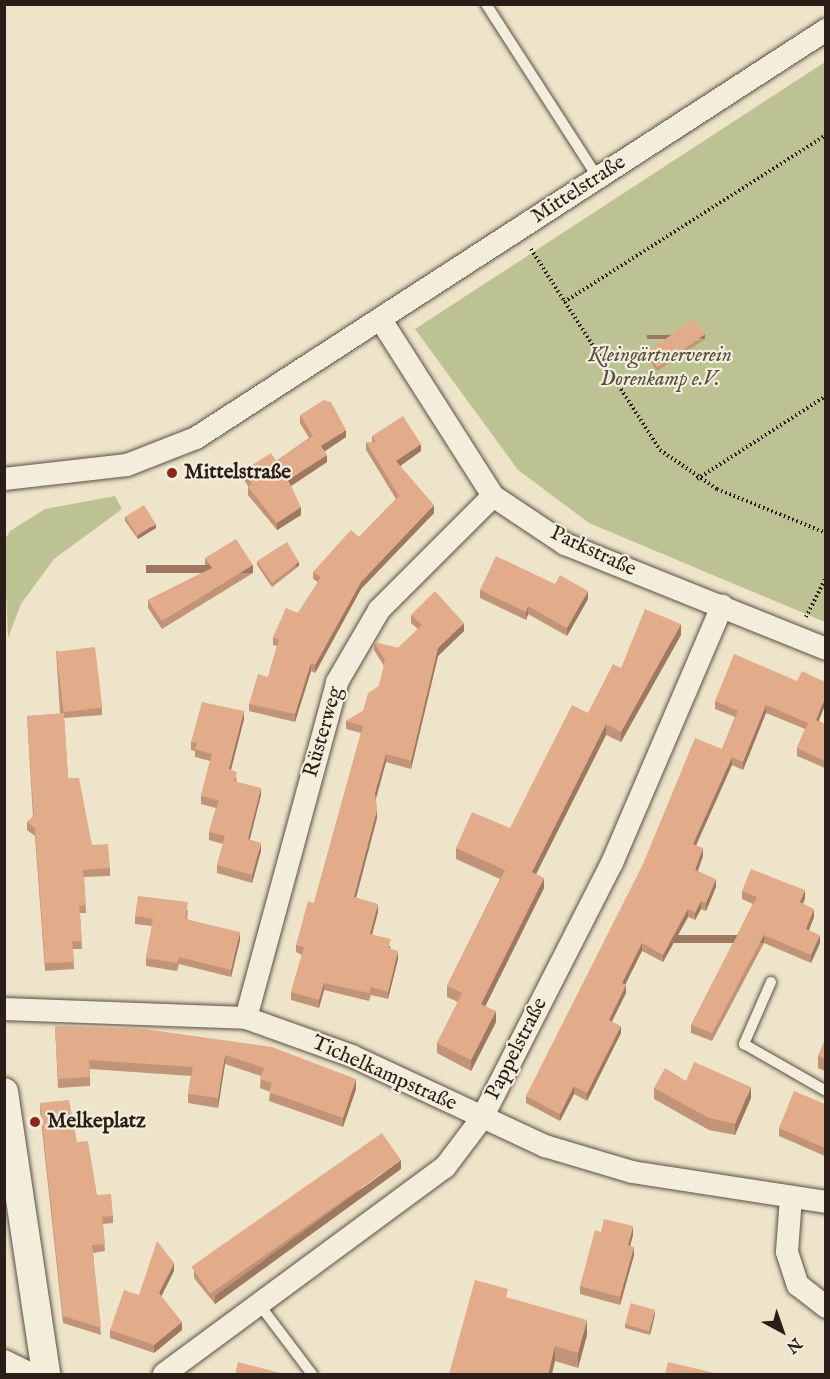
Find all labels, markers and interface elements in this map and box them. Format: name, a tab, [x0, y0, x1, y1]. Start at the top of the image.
street label: Mittelstraße	[527, 150, 631, 230]
park label: Kleingärtnerverein Dorenkamp e.V.	[588, 343, 732, 393]
place label: Mittelstraße	[184, 460, 291, 486]
marker: Mittelstraße	[165, 466, 179, 480]
street label: Parkstraße	[546, 521, 640, 583]
street label: Rüsterweg	[299, 684, 349, 780]
street label: Pappelstraße	[481, 994, 553, 1104]
street label: Tichelkampstraße	[308, 1031, 460, 1117]
place label: Melkeplatz	[47, 1109, 146, 1135]
marker: Melkeplatz	[28, 1115, 42, 1129]
north arrow	[752, 1301, 812, 1361]
text: N	[782, 1333, 805, 1357]

